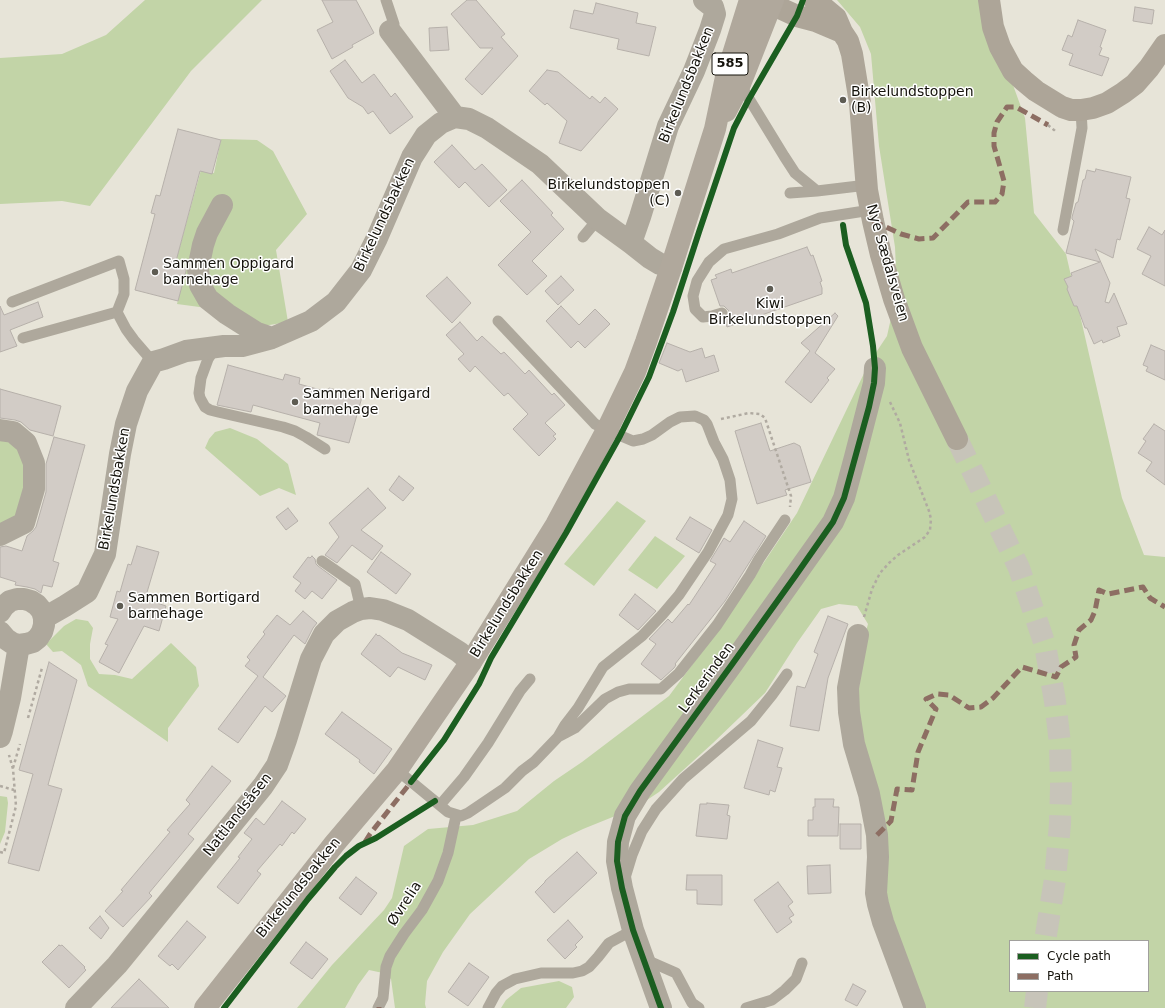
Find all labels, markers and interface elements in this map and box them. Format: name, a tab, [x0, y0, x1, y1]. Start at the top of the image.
street label: Birkelundsbakken	[656, 24, 718, 146]
road number: 585	[712, 53, 748, 75]
place label: Birkelundstoppen (B)	[851, 84, 974, 116]
marker: Birkelundstoppen (B)	[838, 95, 848, 105]
street label: Birkelundsbakken	[351, 155, 419, 275]
place label: Birkelundstoppen (C)	[547, 177, 670, 210]
marker: Birkelundstoppen (C)	[673, 188, 683, 198]
street label: Nye Sædalsveien	[862, 202, 912, 324]
place label: Sammen Oppigard barnehage	[163, 256, 294, 288]
marker: Sammen Oppigard barnehage	[150, 267, 160, 277]
marker: Kiwi Birkelundstoppen	[765, 284, 775, 294]
place label: Kiwi Birkelundstoppen	[709, 296, 831, 328]
place label: Sammen Nerigard barnehage	[303, 386, 430, 418]
marker: Sammen Nerigard barnehage	[290, 397, 300, 407]
street label: Birkelundsbakken	[96, 427, 134, 551]
street label: Birkelundsbakken	[467, 547, 547, 661]
place label: Sammen Bortigard barnehage	[128, 590, 260, 622]
marker: Sammen Bortigard barnehage	[115, 601, 125, 611]
street label: Lerkerinden	[676, 639, 738, 717]
street label: Nattlandsåsen	[200, 770, 276, 860]
street label: Birkelundsbakken	[253, 835, 345, 941]
street label: Øvrelia	[384, 879, 426, 929]
legend	[1009, 940, 1149, 992]
text: Cycle path	[1047, 949, 1111, 963]
text: Path	[1047, 969, 1073, 983]

